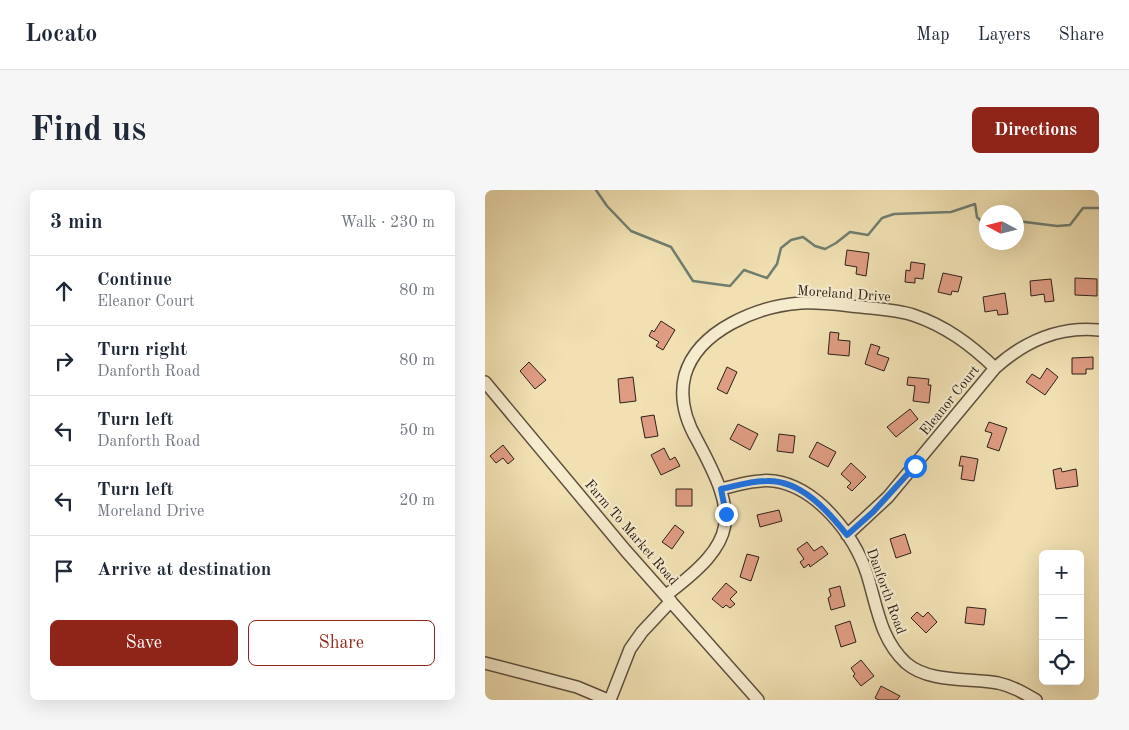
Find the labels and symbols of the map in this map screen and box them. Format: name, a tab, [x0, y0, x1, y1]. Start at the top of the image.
north arrow	[979, 205, 1024, 250]
street label: Moreland Drive	[797, 284, 891, 304]
street label: Eleanor Court	[917, 363, 982, 438]
route start	[904, 455, 927, 478]
street label: Farm To Market Road	[582, 477, 681, 588]
route end	[715, 503, 738, 526]
street label: Danforth Road	[864, 547, 908, 636]

